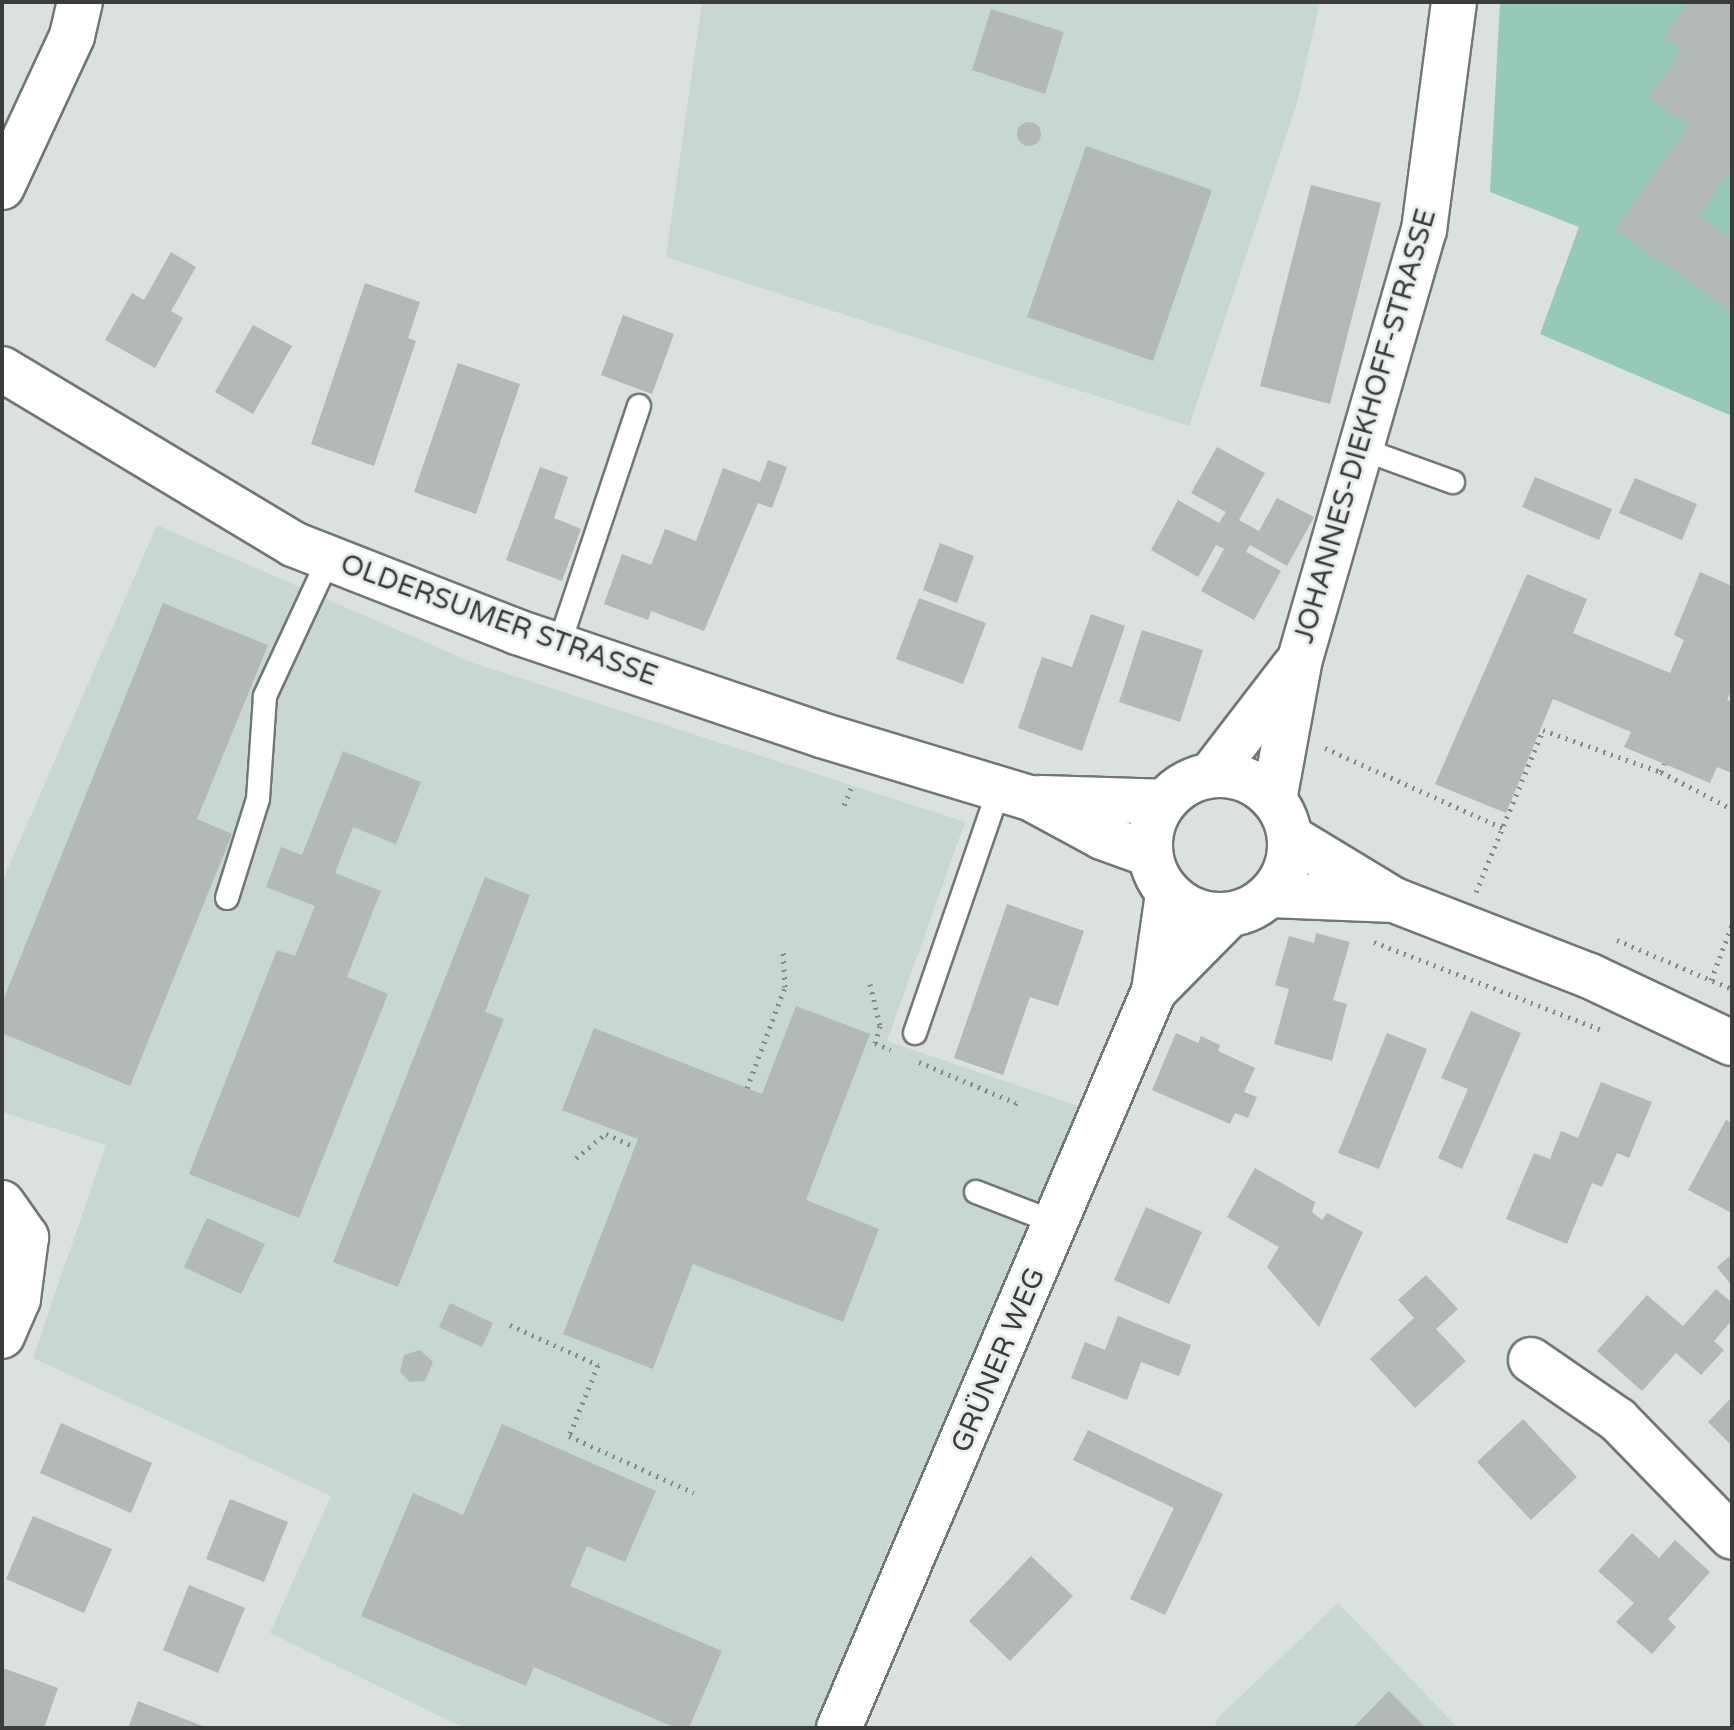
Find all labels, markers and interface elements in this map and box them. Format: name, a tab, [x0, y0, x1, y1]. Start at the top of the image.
street label: JOHANNES-DIEKHOFF-STRASSE	[1287, 205, 1443, 647]
street label: OLDERSUMER STRASSE	[336, 547, 662, 693]
street label: GRÜNER WEG	[944, 1263, 1052, 1457]

